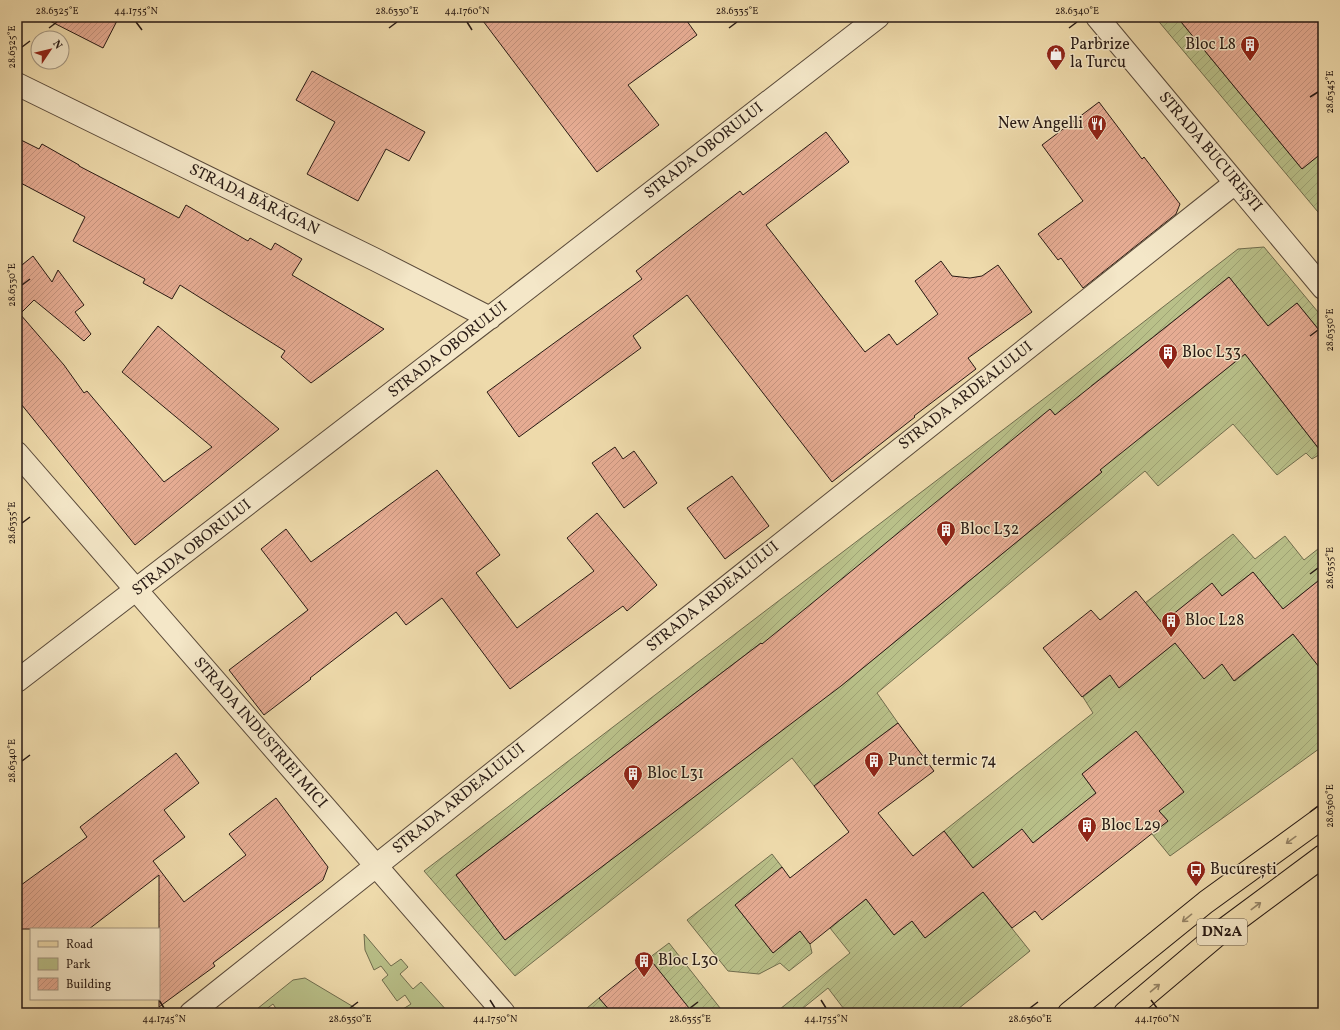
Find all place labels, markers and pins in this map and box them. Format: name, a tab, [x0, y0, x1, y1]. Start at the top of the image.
place label: Parbrize la Turcu	[1070, 34, 1130, 74]
place label: Bloc L8	[1185, 34, 1236, 56]
building icon: Bloc L8	[1239, 34, 1261, 62]
shop icon: Parbrize la Turcu	[1045, 43, 1067, 71]
place label: New Angelli	[998, 113, 1083, 135]
restaurant icon: New Angelli	[1086, 113, 1108, 141]
building icon: Bloc L33	[1157, 342, 1179, 370]
place label: Bloc L33	[1182, 342, 1241, 364]
building icon: Bloc L32	[935, 519, 957, 547]
place label: Bloc L32	[960, 519, 1019, 541]
building icon: Bloc L28	[1160, 610, 1182, 638]
place label: Bloc L28	[1185, 610, 1244, 632]
building icon: Punct termic 74	[863, 750, 885, 778]
place label: Punct termic 74	[888, 750, 997, 772]
building icon: Bloc L31	[622, 763, 644, 791]
place label: Bloc L31	[647, 763, 704, 785]
building icon: Bloc L29	[1076, 815, 1098, 843]
place label: Bloc L29	[1101, 815, 1160, 837]
bus stop icon: București	[1185, 859, 1207, 887]
place label: București	[1210, 859, 1277, 881]
building icon: Bloc L30	[633, 950, 655, 978]
place label: Bloc L30	[658, 950, 718, 972]

